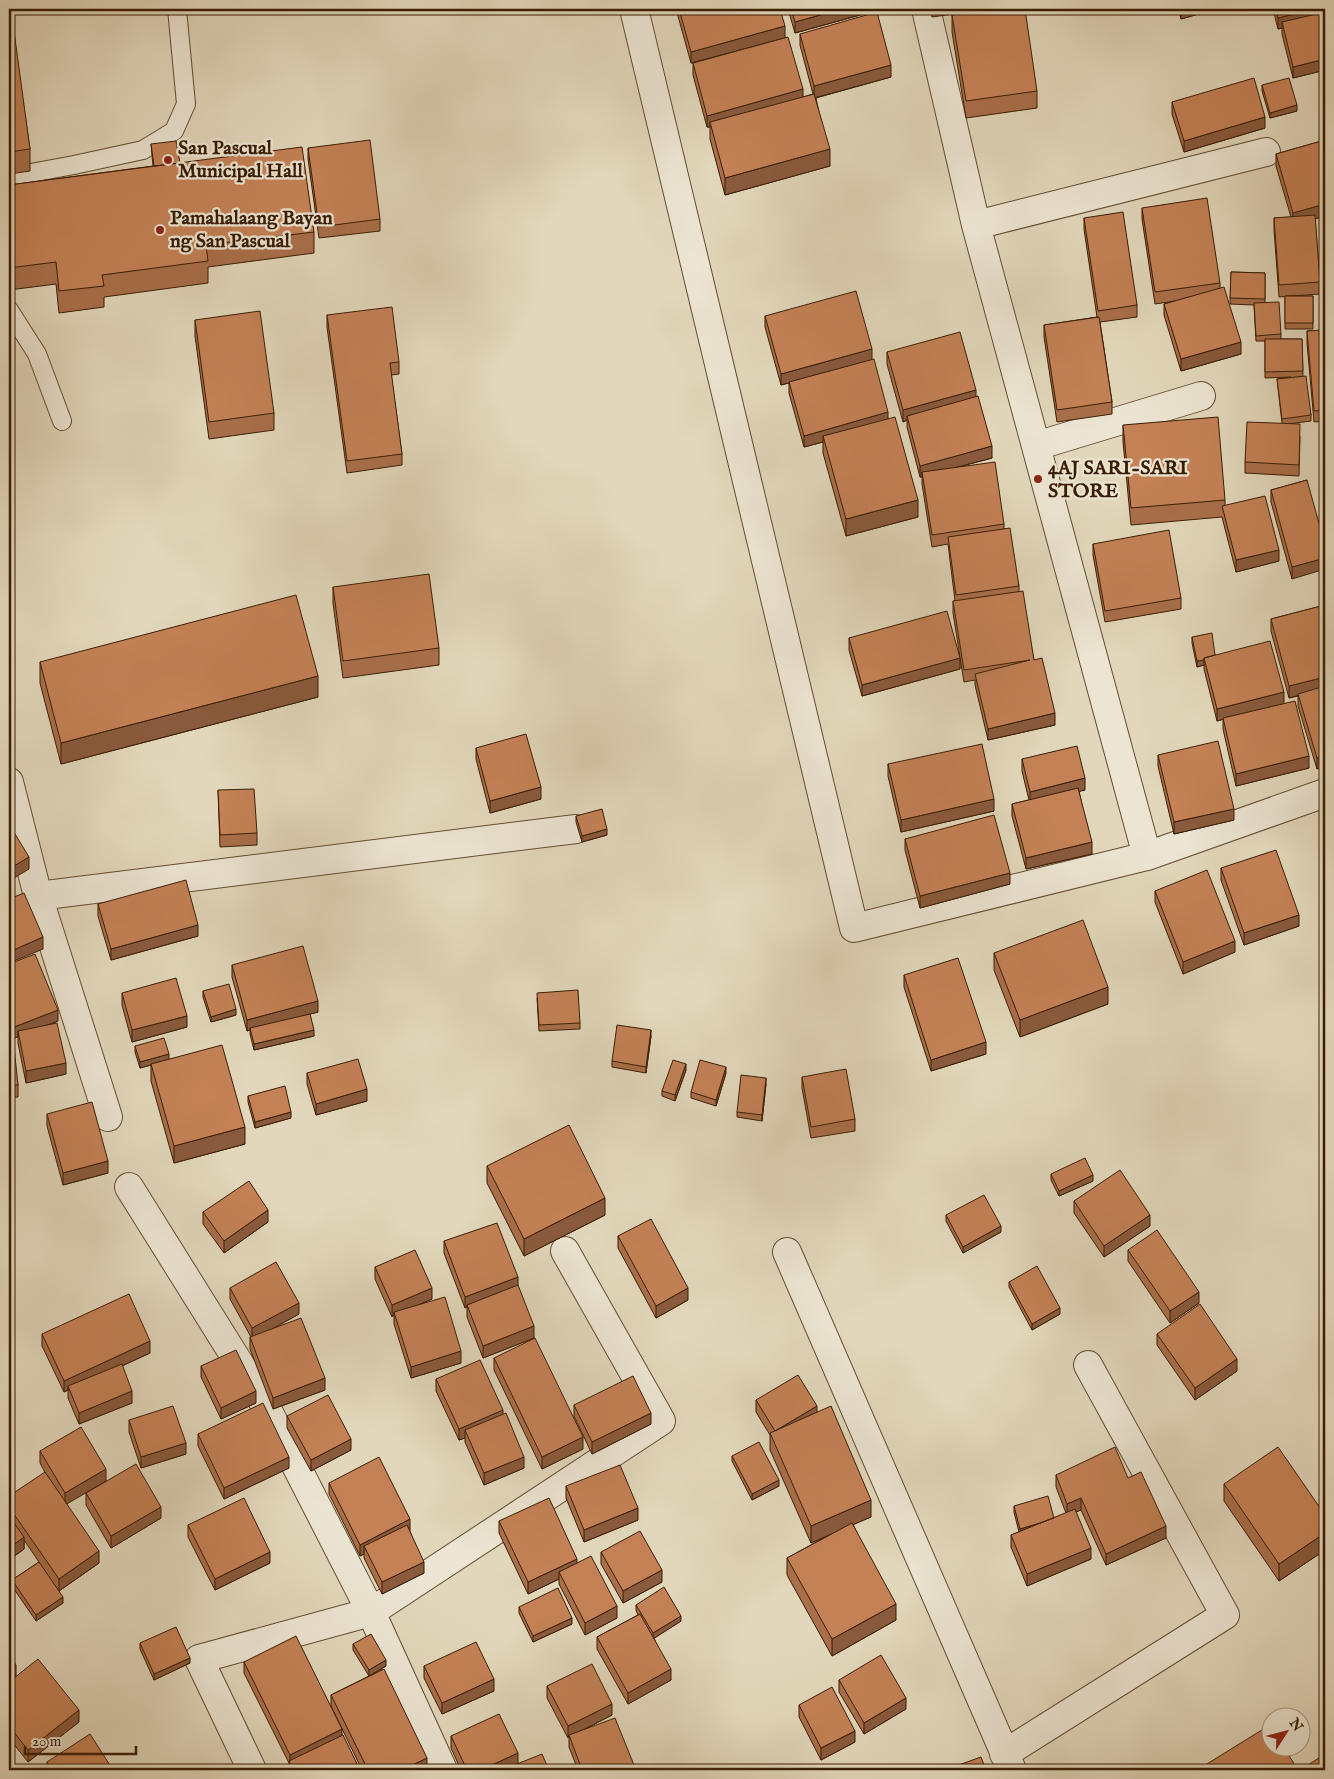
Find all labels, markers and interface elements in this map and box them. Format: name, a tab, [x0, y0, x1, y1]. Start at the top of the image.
place label: San Pascual Municipal Hall	[178, 136, 303, 184]
marker: San Pascual Municipal Hall	[162, 154, 174, 166]
place label: Pamahalaang Bayan ng San Pascual	[170, 206, 333, 254]
marker: Pamahalaang Bayan ng San Pascual	[154, 224, 166, 236]
place label: 4AJ SARI-SARI STORE	[1048, 456, 1188, 504]
marker: 4AJ SARI-SARI STORE	[1032, 473, 1044, 485]
north arrow	[1262, 1706, 1312, 1756]
text: N	[1284, 1714, 1307, 1735]
scale bar	[25, 1724, 136, 1756]
text: 20 m	[32, 1732, 62, 1751]

